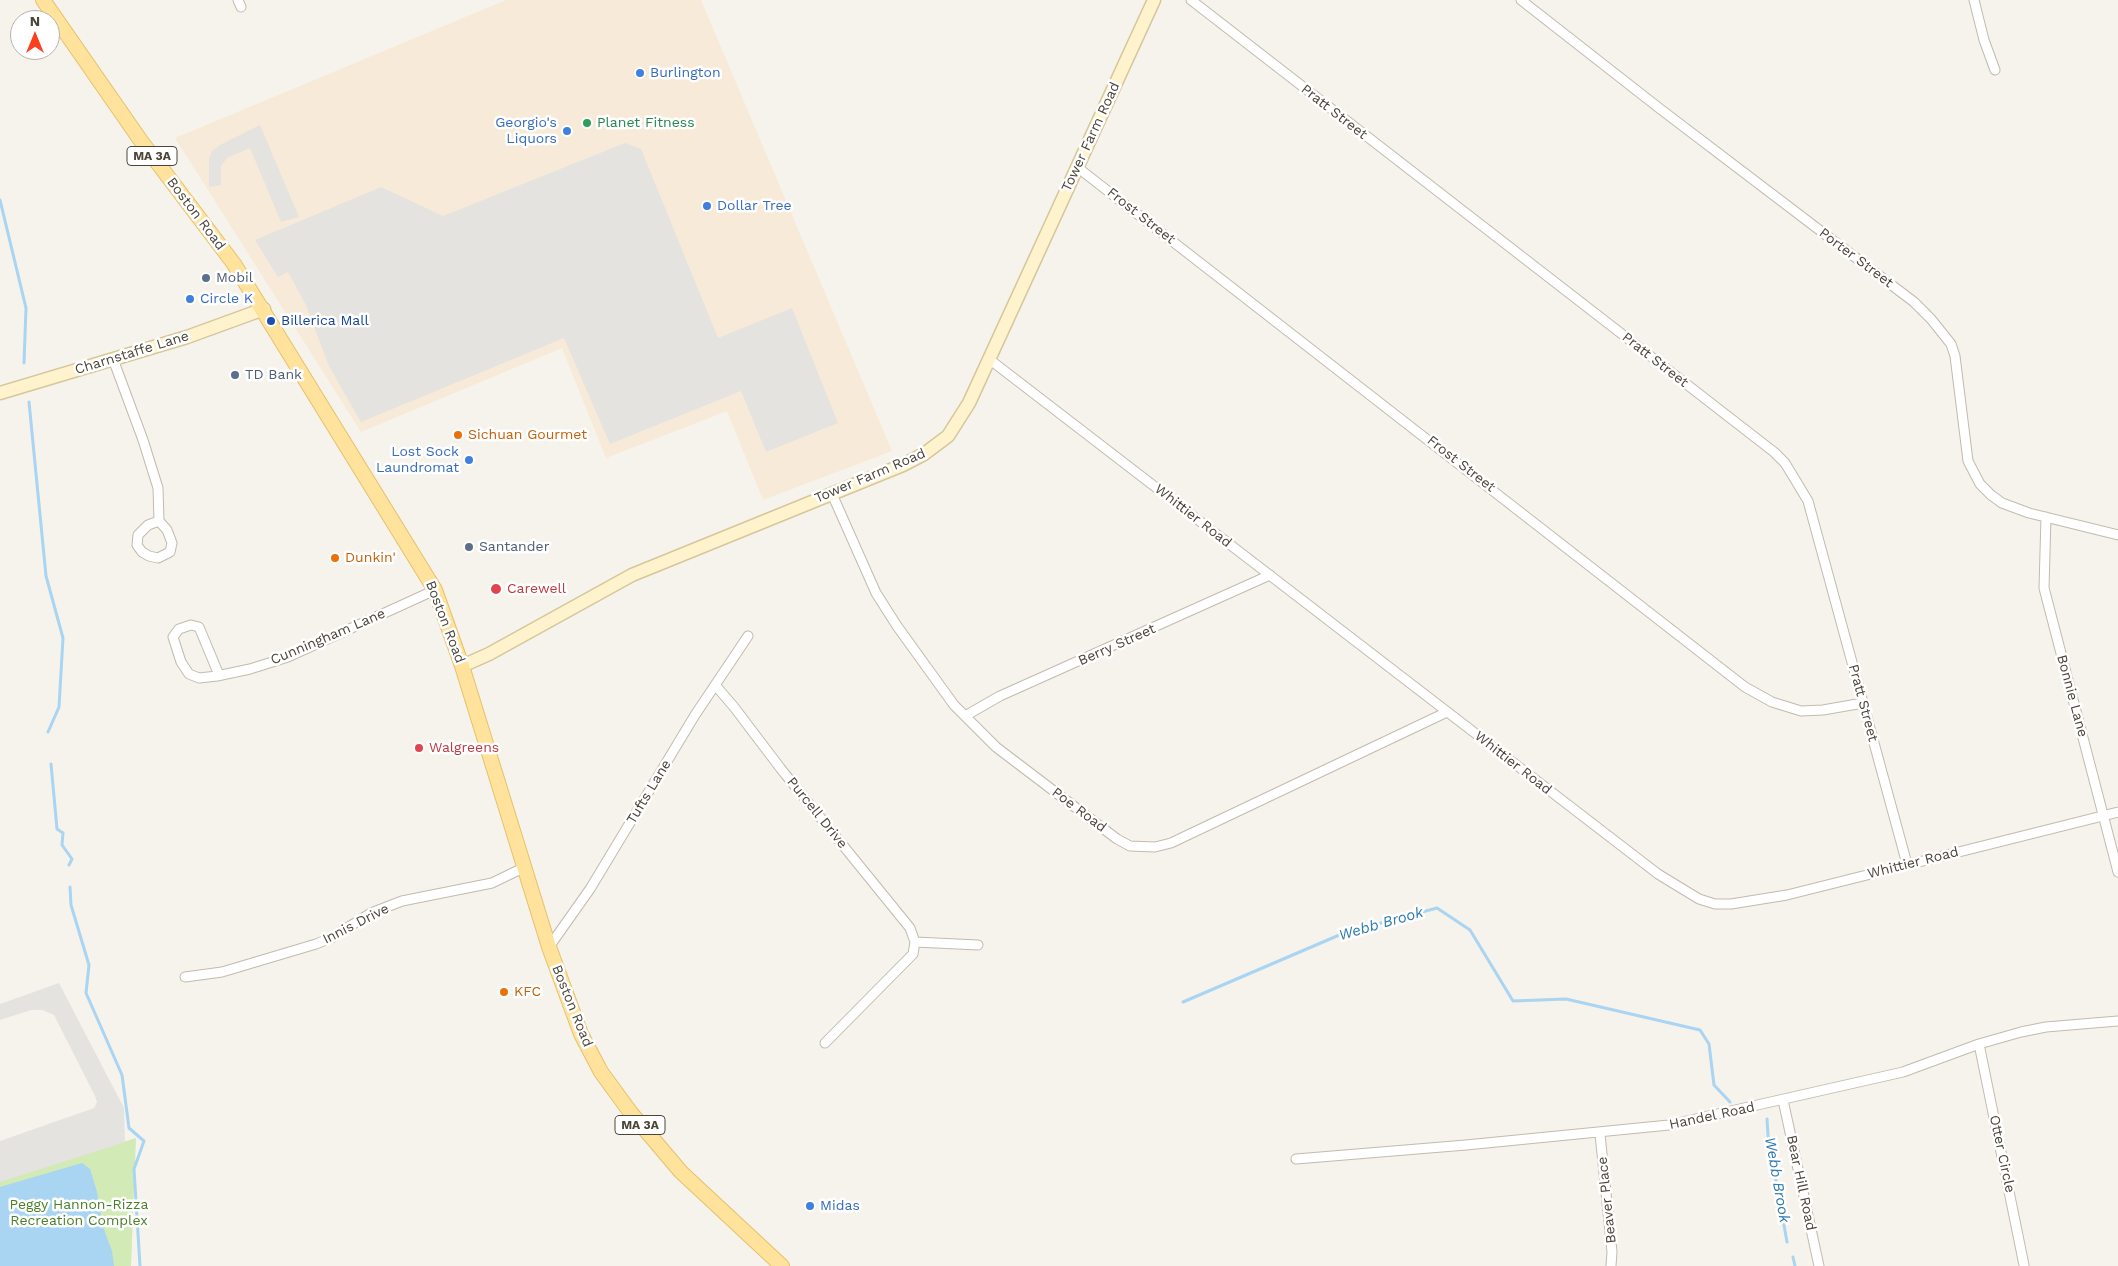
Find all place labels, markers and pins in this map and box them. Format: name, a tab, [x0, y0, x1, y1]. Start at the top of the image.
place label: Burlington	[650, 65, 721, 81]
marker: Burlington	[634, 67, 646, 79]
place label: Georgio's Liquors	[495, 115, 557, 148]
place label: Planet Fitness	[597, 115, 695, 131]
marker: Planet Fitness	[581, 117, 593, 129]
marker: Georgio's Liquors	[561, 125, 573, 137]
place label: Dollar Tree	[717, 198, 792, 214]
marker: Dollar Tree	[701, 200, 713, 212]
place label: Mobil	[216, 270, 253, 286]
marker: Mobil	[200, 272, 212, 284]
place label: Circle K	[200, 291, 253, 307]
marker: Circle K	[184, 293, 196, 305]
place label: Billerica Mall	[281, 313, 369, 329]
marker: Billerica Mall	[265, 315, 277, 327]
place label: TD Bank	[245, 367, 302, 383]
marker: TD Bank	[229, 369, 241, 381]
place label: Sichuan Gourmet	[468, 427, 587, 443]
marker: Sichuan Gourmet	[452, 429, 464, 441]
place label: Lost Sock Laundromat	[376, 444, 459, 477]
marker: Lost Sock Laundromat	[463, 454, 475, 466]
place label: Santander	[479, 539, 549, 555]
marker: Santander	[463, 541, 475, 553]
place label: Dunkin'	[345, 550, 396, 566]
marker: Dunkin'	[329, 552, 341, 564]
place label: Carewell	[507, 581, 566, 597]
marker: Carewell	[489, 582, 503, 596]
place label: Walgreens	[429, 740, 499, 756]
marker: Walgreens	[413, 742, 425, 754]
place label: KFC	[514, 984, 541, 1000]
marker: KFC	[498, 986, 510, 998]
place label: Midas	[820, 1198, 860, 1214]
marker: Midas	[804, 1200, 816, 1212]

